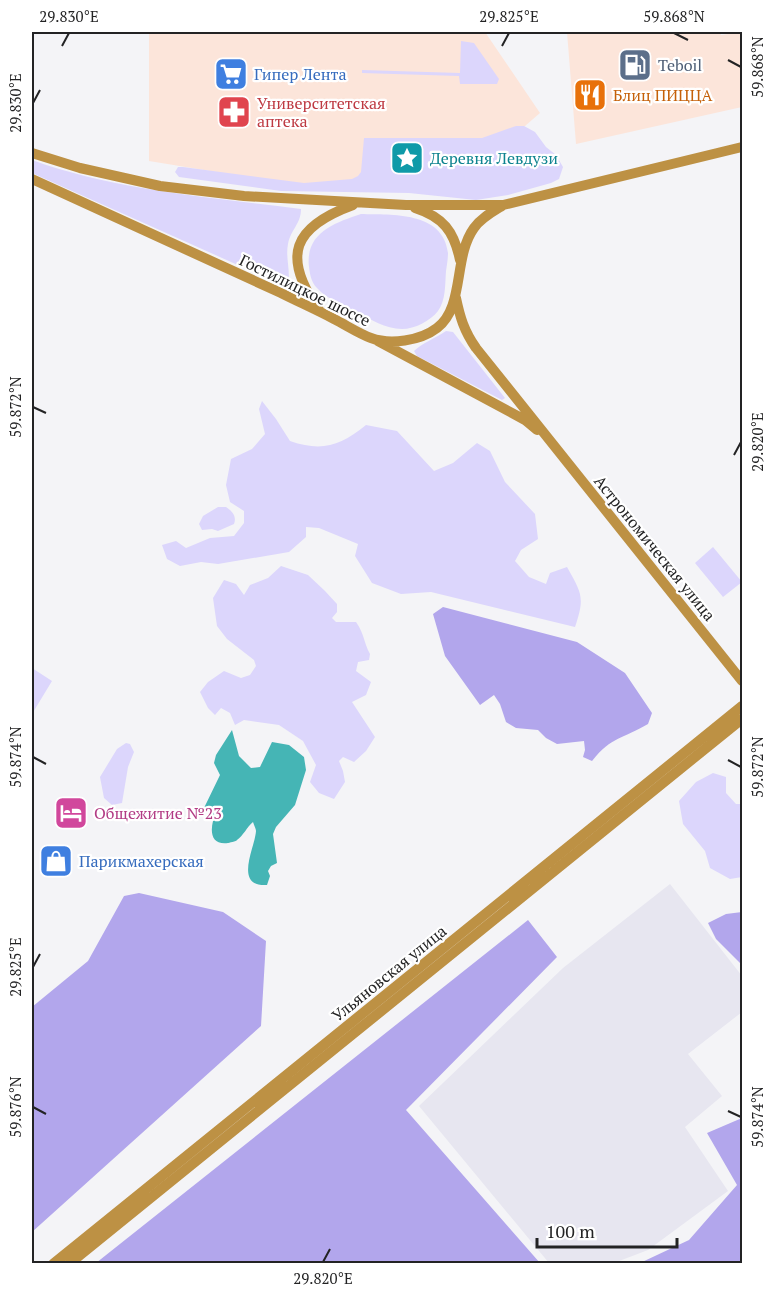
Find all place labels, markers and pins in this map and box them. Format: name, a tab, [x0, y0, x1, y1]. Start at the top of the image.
fuel station icon: Teboil	[617, 47, 653, 83]
place label: Teboil	[658, 54, 702, 76]
supermarket icon: Гипер Лента	[213, 56, 249, 92]
place label: Гипер Лента	[254, 63, 347, 85]
restaurant icon: Блиц ПИЦЦА	[572, 77, 608, 113]
place label: Блиц ПИЦЦА	[613, 84, 713, 106]
place label: Университетская аптека	[257, 92, 385, 132]
pharmacy icon: Университетская аптека	[216, 94, 252, 130]
place icon: Деревня Левдузи	[389, 140, 425, 176]
place label: Деревня Левдузи	[430, 147, 558, 169]
hotel icon: Общежитие №23	[53, 795, 89, 831]
place label: Общежитие №23	[94, 802, 222, 824]
shop icon: Парикмахерская	[38, 843, 74, 879]
place label: Парикмахерская	[79, 850, 204, 872]

